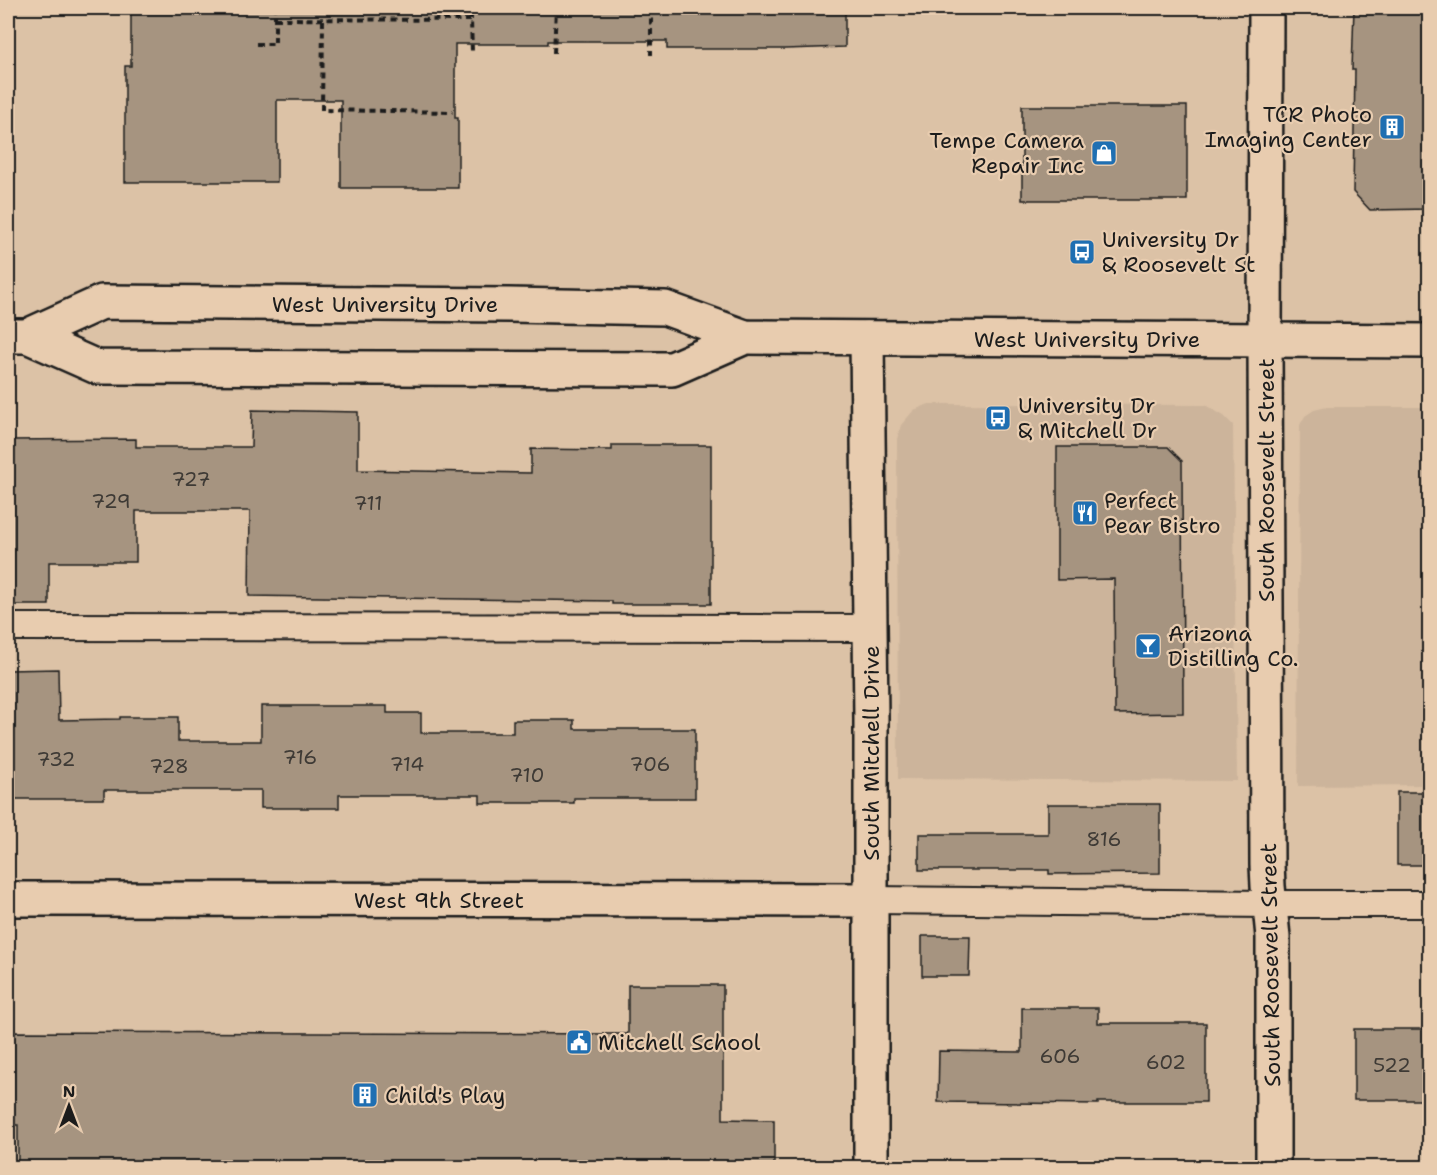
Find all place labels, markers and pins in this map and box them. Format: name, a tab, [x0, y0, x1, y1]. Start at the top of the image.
place label: TCR Photo Imaging Center	[1205, 100, 1372, 154]
building icon: TCR Photo Imaging Center	[1377, 112, 1407, 142]
place label: Tempe Camera Repair Inc	[929, 126, 1084, 180]
shop icon: Tempe Camera Repair Inc	[1089, 138, 1119, 168]
place label: University Dr & Roosevelt St	[1102, 225, 1256, 279]
bus stop icon: University Dr & Roosevelt St	[1067, 237, 1097, 267]
place label: University Dr & Mitchell Dr	[1018, 391, 1157, 445]
bus stop icon: University Dr & Mitchell Dr	[983, 403, 1013, 433]
place label: Perfect Pear Bistro	[1104, 486, 1221, 540]
restaurant icon: Perfect Pear Bistro	[1070, 498, 1100, 528]
place label: Arizona Distilling Co.	[1168, 619, 1298, 673]
bar icon: Arizona Distilling Co.	[1133, 631, 1163, 661]
public building icon: Mitchell School	[564, 1027, 594, 1057]
place label: Mitchell School	[598, 1028, 761, 1057]
building icon: Child's Play	[350, 1080, 380, 1110]
place label: Child's Play	[385, 1081, 505, 1110]

